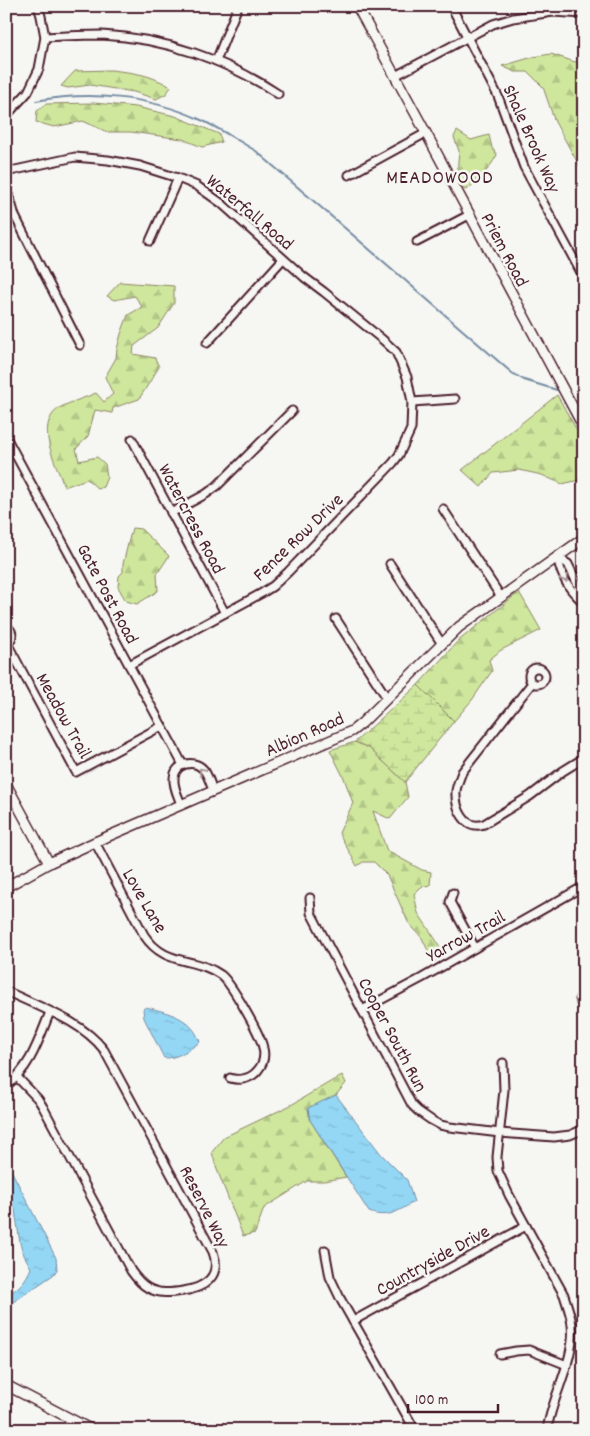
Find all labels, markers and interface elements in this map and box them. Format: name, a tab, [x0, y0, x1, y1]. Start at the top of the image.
street label: Shale Brook Way	[494, 81, 566, 198]
district label: MEADOWOOD	[386, 165, 494, 193]
street label: Waterfall Road	[199, 169, 298, 258]
street label: Priem Road	[472, 209, 534, 292]
street label: Watercress Road	[150, 460, 230, 579]
street label: Fence Row Drive	[248, 488, 351, 589]
street label: Gate Post Road	[68, 540, 144, 650]
one-way arrow	[559, 574, 569, 583]
street label: Meadow Trail	[27, 669, 97, 765]
street label: Albion Road	[262, 707, 349, 766]
one-way arrow	[199, 767, 208, 776]
street label: Love Lane	[114, 864, 172, 939]
street label: Yarrow Trail	[422, 905, 512, 971]
street label: Cooper South Run	[349, 974, 432, 1098]
street label: Reserve Way	[171, 1162, 235, 1254]
street label: Countryside Drive	[372, 1220, 495, 1304]
scale bar	[408, 1381, 498, 1413]
text: 100 m	[415, 1390, 448, 1412]

